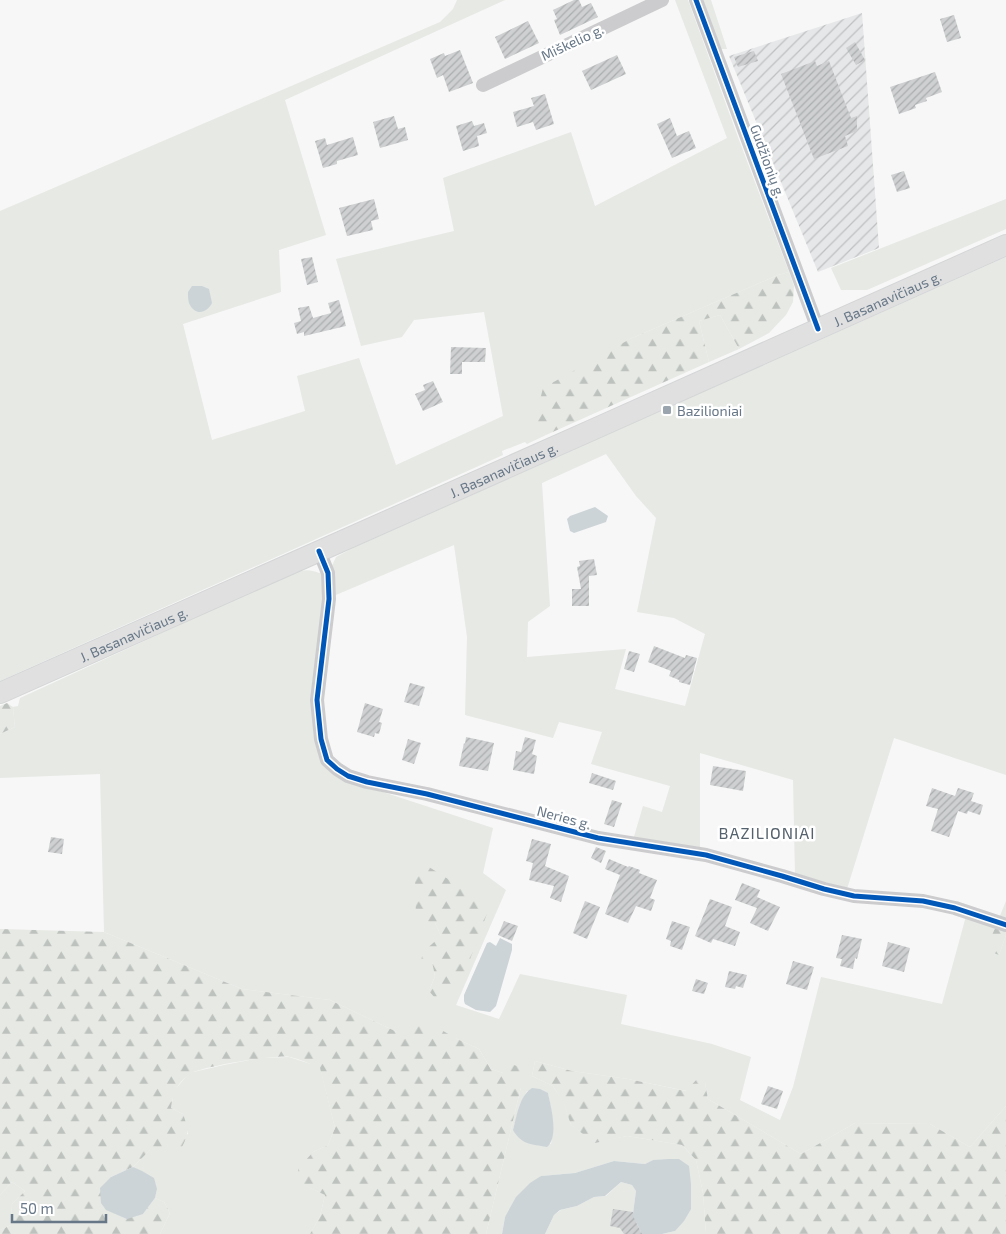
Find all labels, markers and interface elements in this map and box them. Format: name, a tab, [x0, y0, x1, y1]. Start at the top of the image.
street label: Miškelio g.	[538, 20, 606, 64]
street label: Gudžionių g.	[747, 122, 789, 200]
street label: J. Basanavičiaus g.	[831, 267, 944, 330]
place label: Bazilioniai	[677, 402, 742, 419]
marker: Bazilioniai	[661, 404, 673, 416]
street label: J. Basanavičiaus g.	[447, 438, 560, 501]
street label: J. Basanavičiaus g.	[77, 602, 190, 665]
street label: Neries g.	[535, 802, 593, 832]
district label: BAZILIONIAI	[719, 823, 815, 842]
scale bar	[12, 1192, 106, 1224]
text: 50 m	[20, 1199, 54, 1217]

